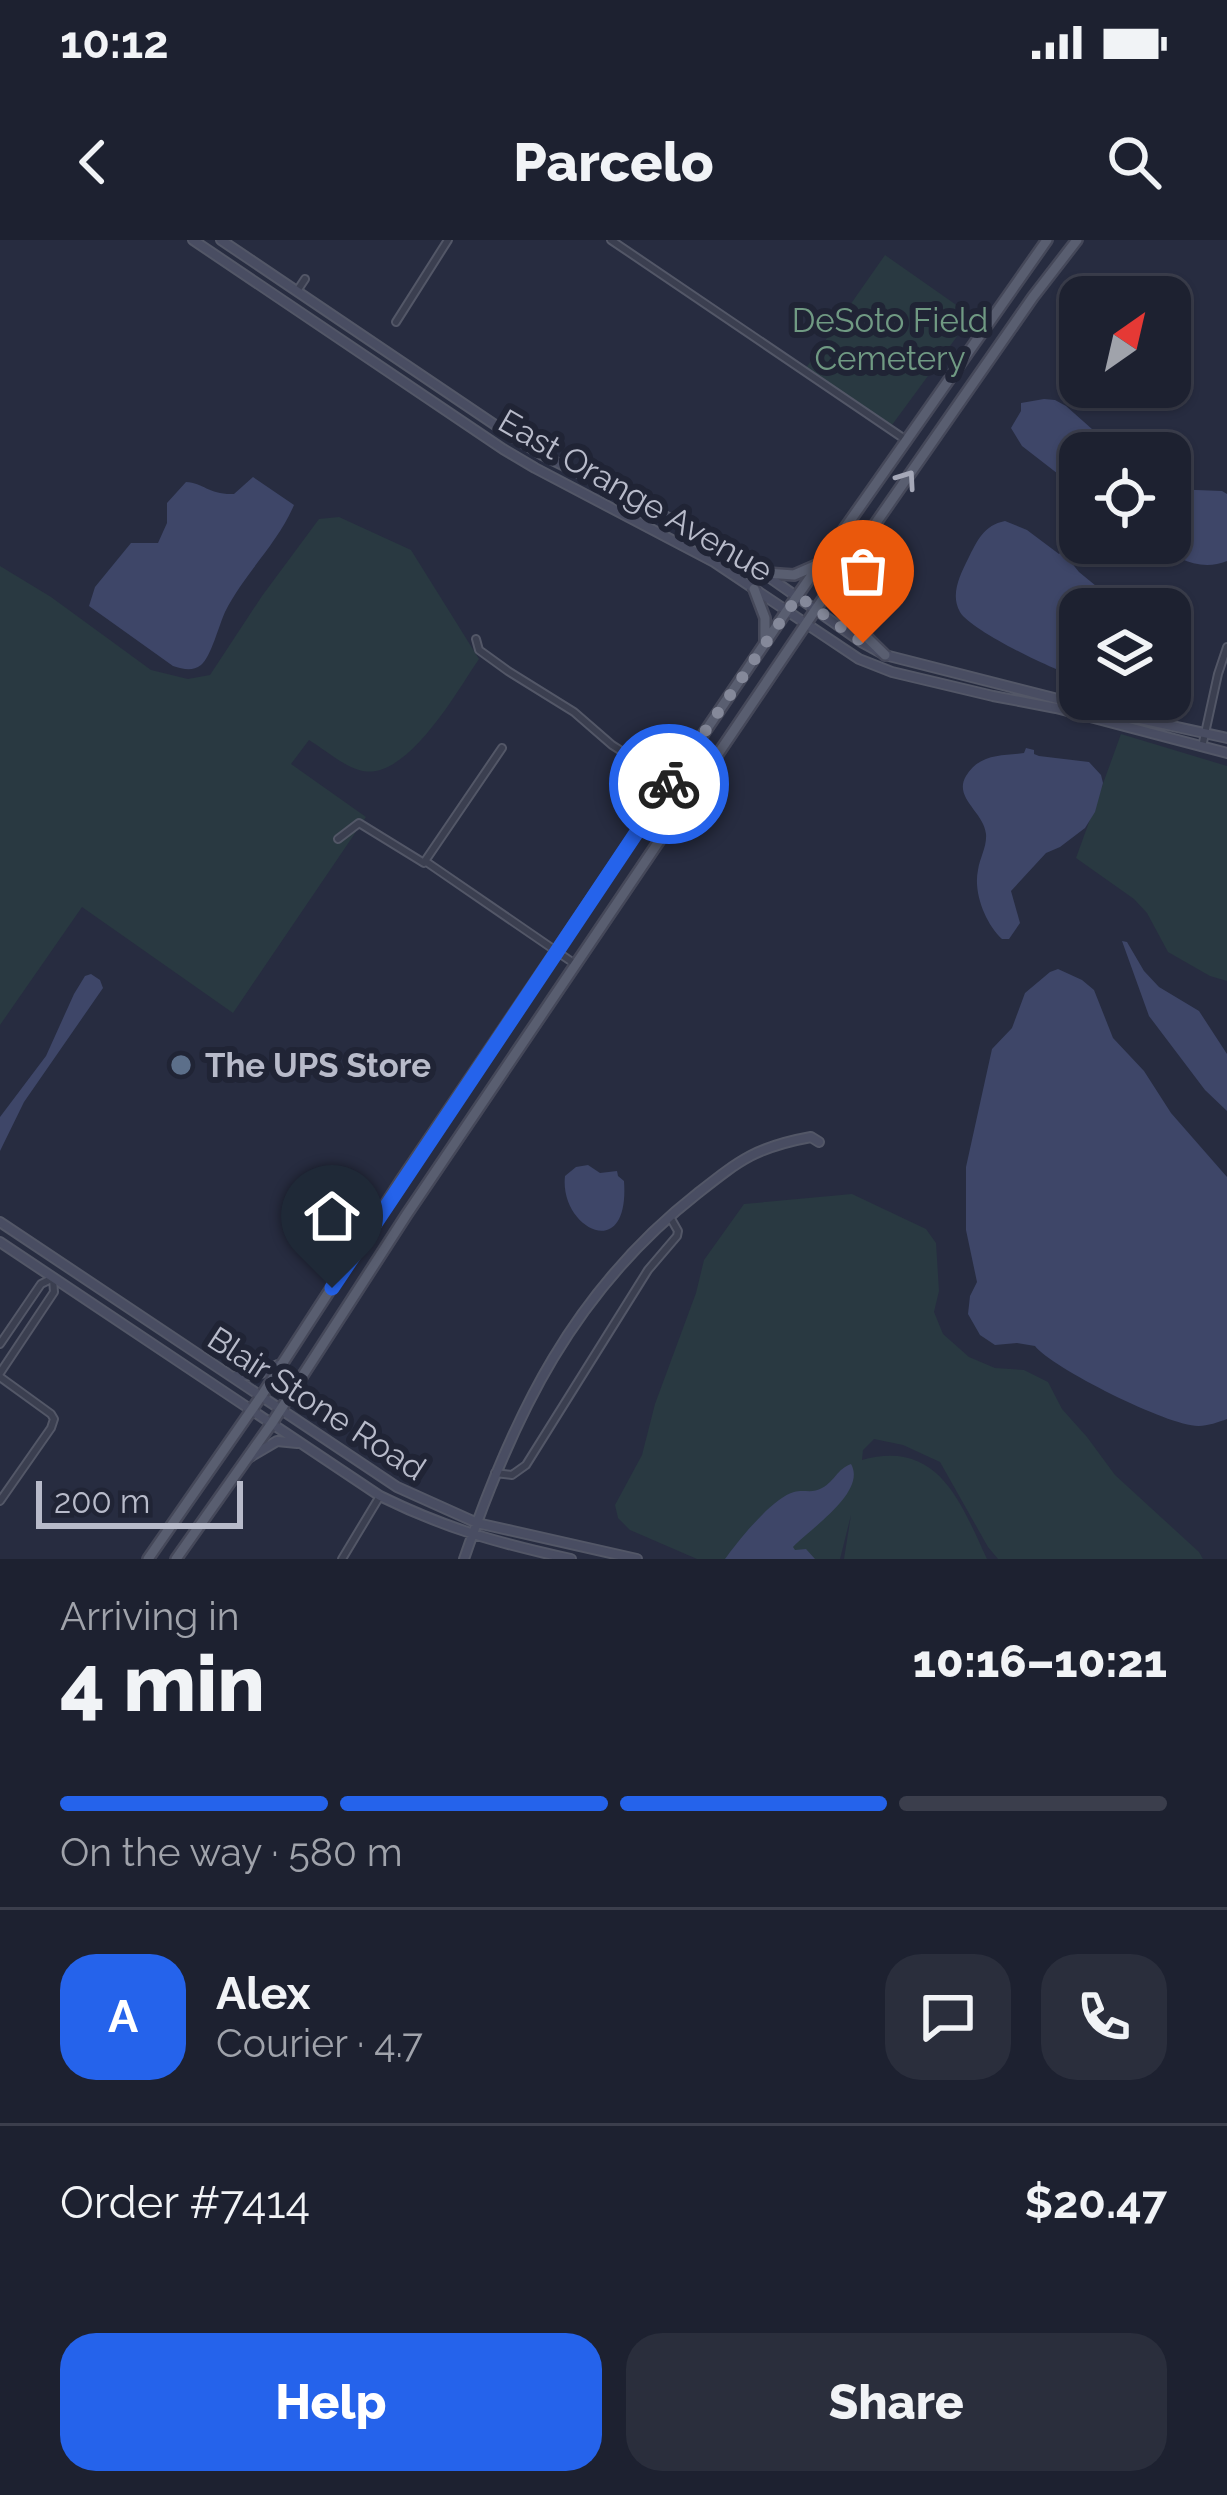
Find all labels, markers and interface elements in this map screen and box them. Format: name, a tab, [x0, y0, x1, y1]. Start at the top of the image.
text: 10:12	[60, 16, 169, 69]
icon: back	[60, 129, 126, 195]
icon: search	[1101, 129, 1167, 195]
text: Parcelo	[513, 130, 714, 194]
north arrow	[1059, 276, 1191, 408]
map controls	[1059, 276, 1191, 720]
park label: DeSoto Field Cemetery	[792, 301, 988, 378]
street label: East Orange Avenue	[492, 401, 780, 590]
button: locate	[1059, 432, 1191, 564]
one-way arrow	[893, 470, 915, 492]
pin	[812, 520, 914, 643]
icon: bag	[830, 538, 896, 604]
button: layers	[1059, 588, 1191, 720]
courier	[609, 724, 729, 844]
icon: bike	[636, 751, 702, 817]
place label: The UPS Store	[205, 1046, 431, 1085]
marker: The UPS Store	[168, 1052, 194, 1078]
pin	[281, 1165, 383, 1288]
icon: home	[299, 1183, 365, 1249]
street label: Blair Stone Road	[201, 1319, 433, 1488]
scale bar	[36, 1475, 243, 1528]
text: 200 m	[54, 1482, 150, 1521]
text: Arriving in	[60, 1593, 240, 1639]
text: 10:16–10:21	[913, 1635, 1167, 1688]
text: 4 min	[60, 1638, 265, 1729]
text: On the way · 580 m	[60, 1829, 403, 1875]
button: chat	[885, 1954, 1011, 2080]
button: phone	[1041, 1954, 1167, 2080]
text: Alex	[216, 1967, 310, 2020]
text: A	[108, 1990, 138, 2043]
text: Courier · 4.7	[216, 2020, 423, 2066]
text: Order #7414	[60, 2176, 310, 2229]
text: $20.47	[1024, 2176, 1167, 2229]
button: Help	[60, 2333, 602, 2471]
button: Share	[626, 2333, 1167, 2471]

